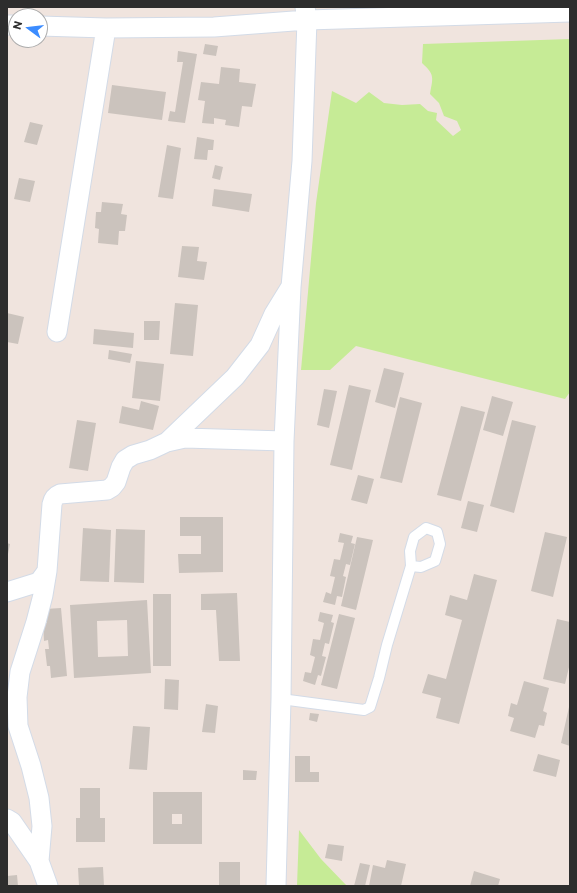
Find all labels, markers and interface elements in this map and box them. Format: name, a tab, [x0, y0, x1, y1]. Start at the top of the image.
north arrow	[8, 8, 48, 48]
text: N	[10, 19, 24, 31]

